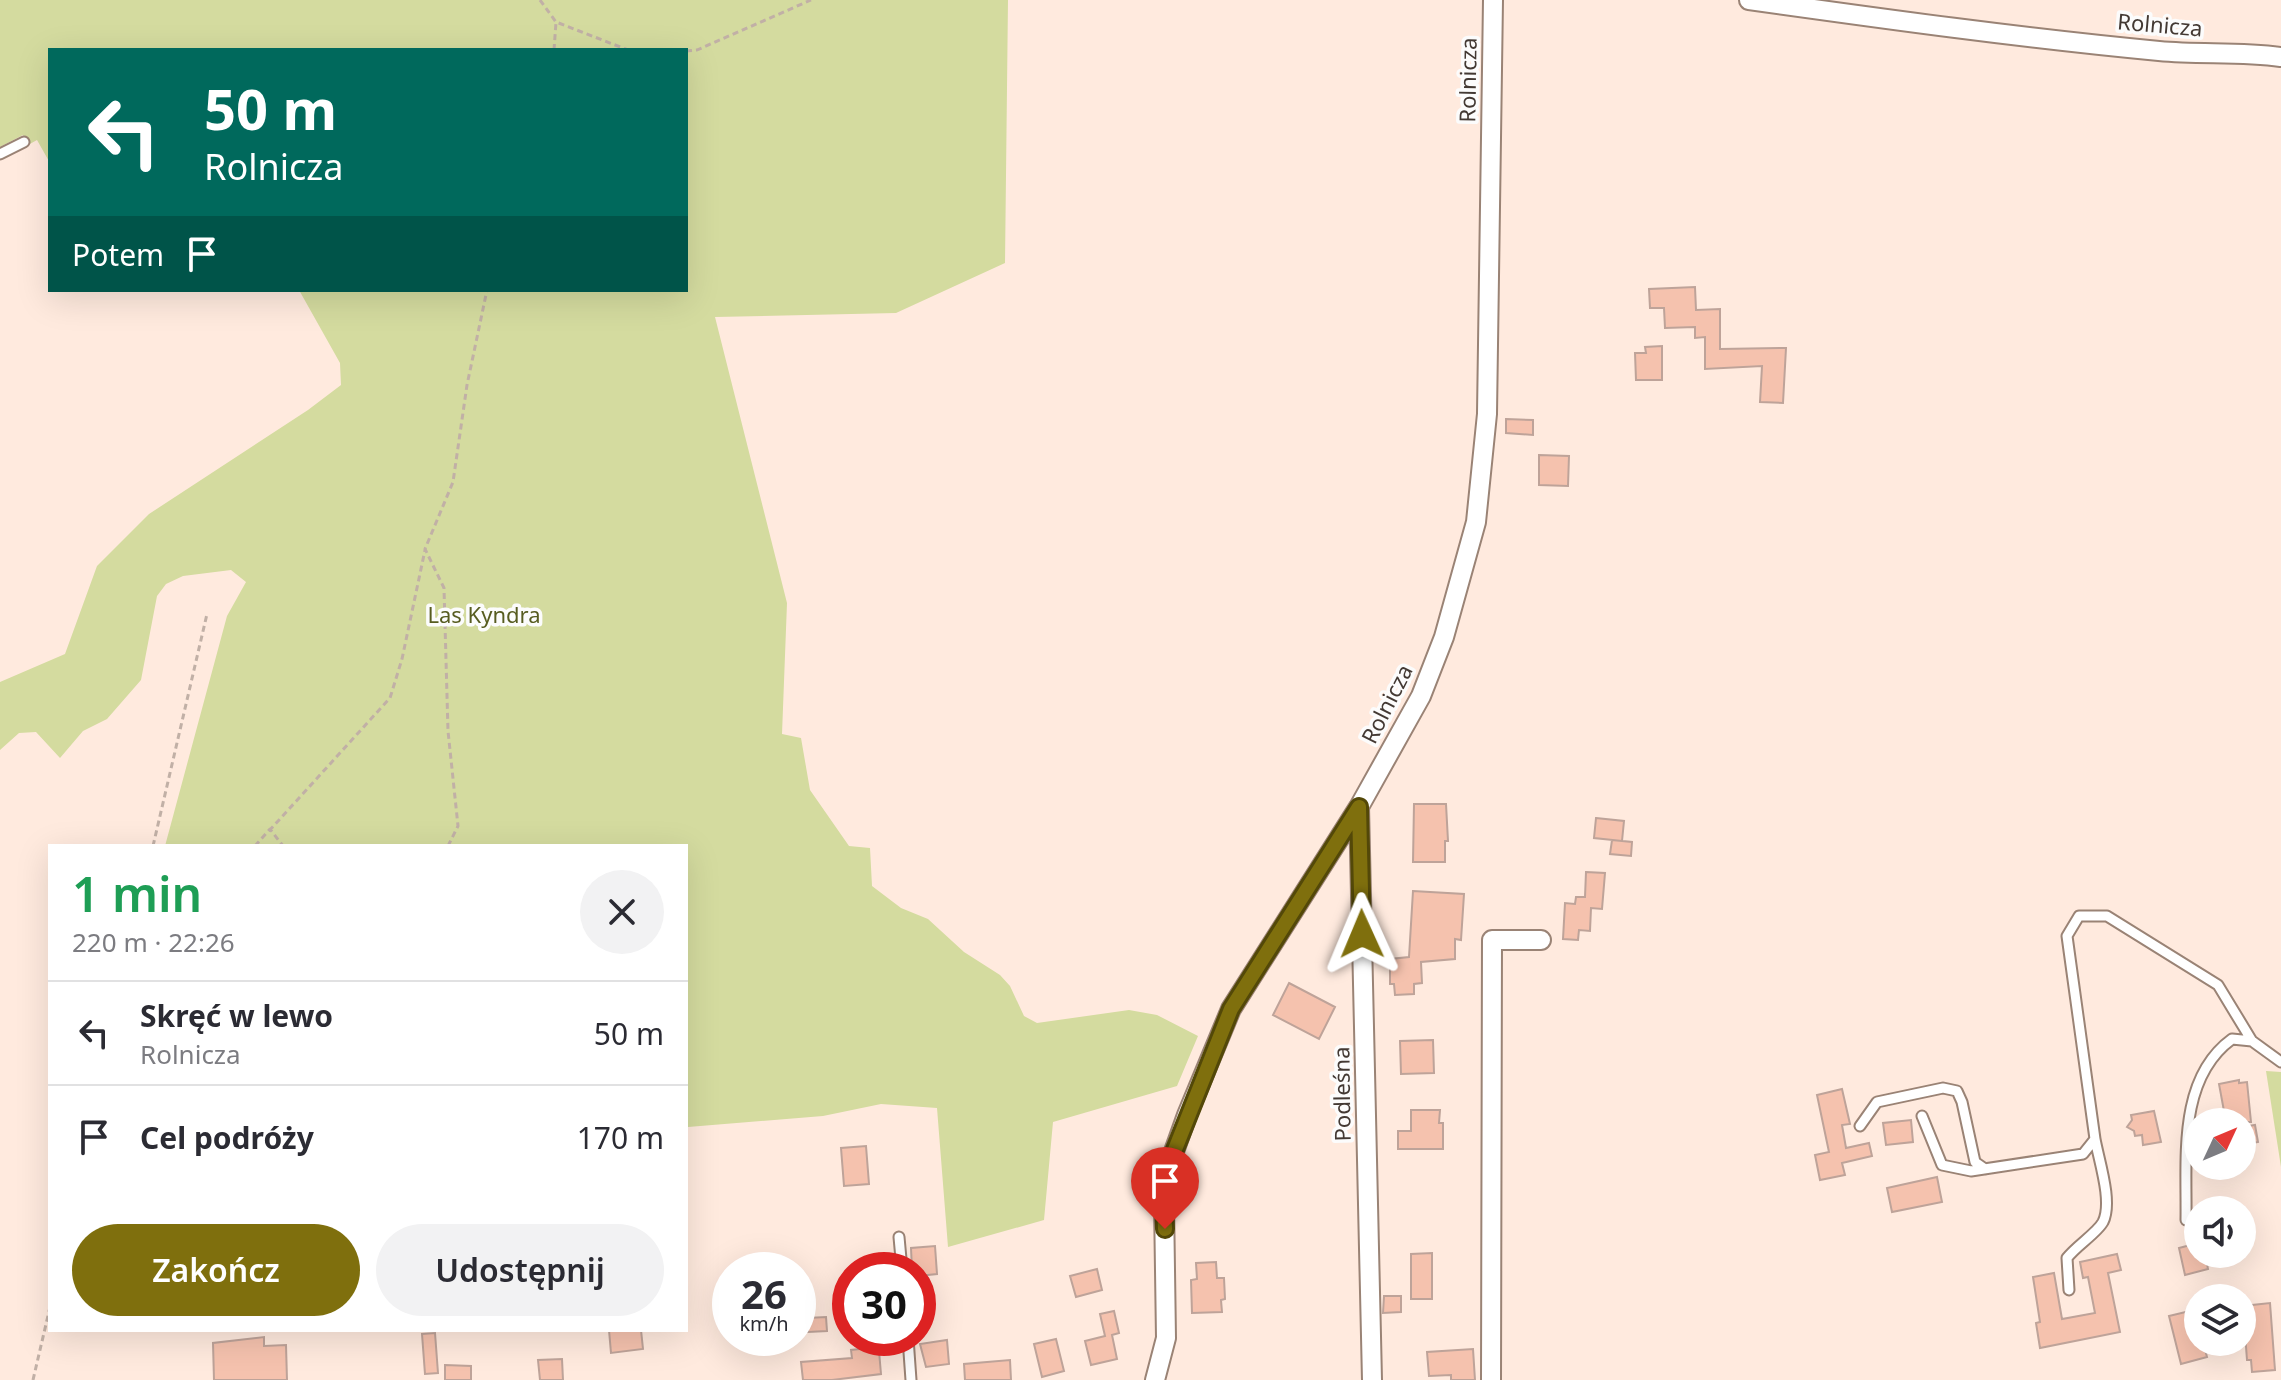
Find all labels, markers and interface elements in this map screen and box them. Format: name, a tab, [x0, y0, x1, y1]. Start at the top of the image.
street label: Rolnicza	[2116, 5, 2204, 43]
street label: Rolnicza	[1451, 37, 1483, 123]
text: 50 m	[204, 70, 337, 146]
icon: left	[72, 80, 176, 184]
text: Rolnicza	[204, 142, 343, 191]
icon: arrive	[180, 232, 224, 276]
text: Potem	[72, 234, 164, 275]
park label: Las Kyndra	[427, 599, 541, 629]
street label: Rolnicza	[1353, 659, 1419, 748]
text: 1 min	[72, 861, 202, 926]
button: close	[580, 870, 664, 954]
position arrow	[1320, 892, 1404, 976]
text: 220 m · 22:26	[72, 924, 235, 960]
text: Skręć w lewo	[140, 995, 333, 1036]
icon: left	[72, 1011, 116, 1055]
text: 50 m	[594, 1013, 664, 1054]
text: Rolnicza	[140, 1036, 241, 1072]
street label: Podleśna	[1325, 1046, 1357, 1142]
north arrow	[2184, 1108, 2256, 1180]
map controls	[2184, 1108, 2256, 1356]
icon: arrive	[72, 1115, 116, 1159]
text: Cel podróży	[140, 1117, 314, 1158]
text: 170 m	[577, 1117, 664, 1158]
pin	[1131, 1147, 1199, 1229]
icon: arrive	[1143, 1159, 1187, 1203]
button: sound	[2184, 1196, 2256, 1268]
button: Zakończ	[72, 1224, 360, 1316]
button: Udostępnij	[376, 1224, 664, 1316]
speed limit sign: 30	[832, 1252, 936, 1356]
text: 26	[741, 1266, 787, 1321]
button: layers	[2184, 1284, 2256, 1356]
text: km/h	[739, 1310, 789, 1337]

